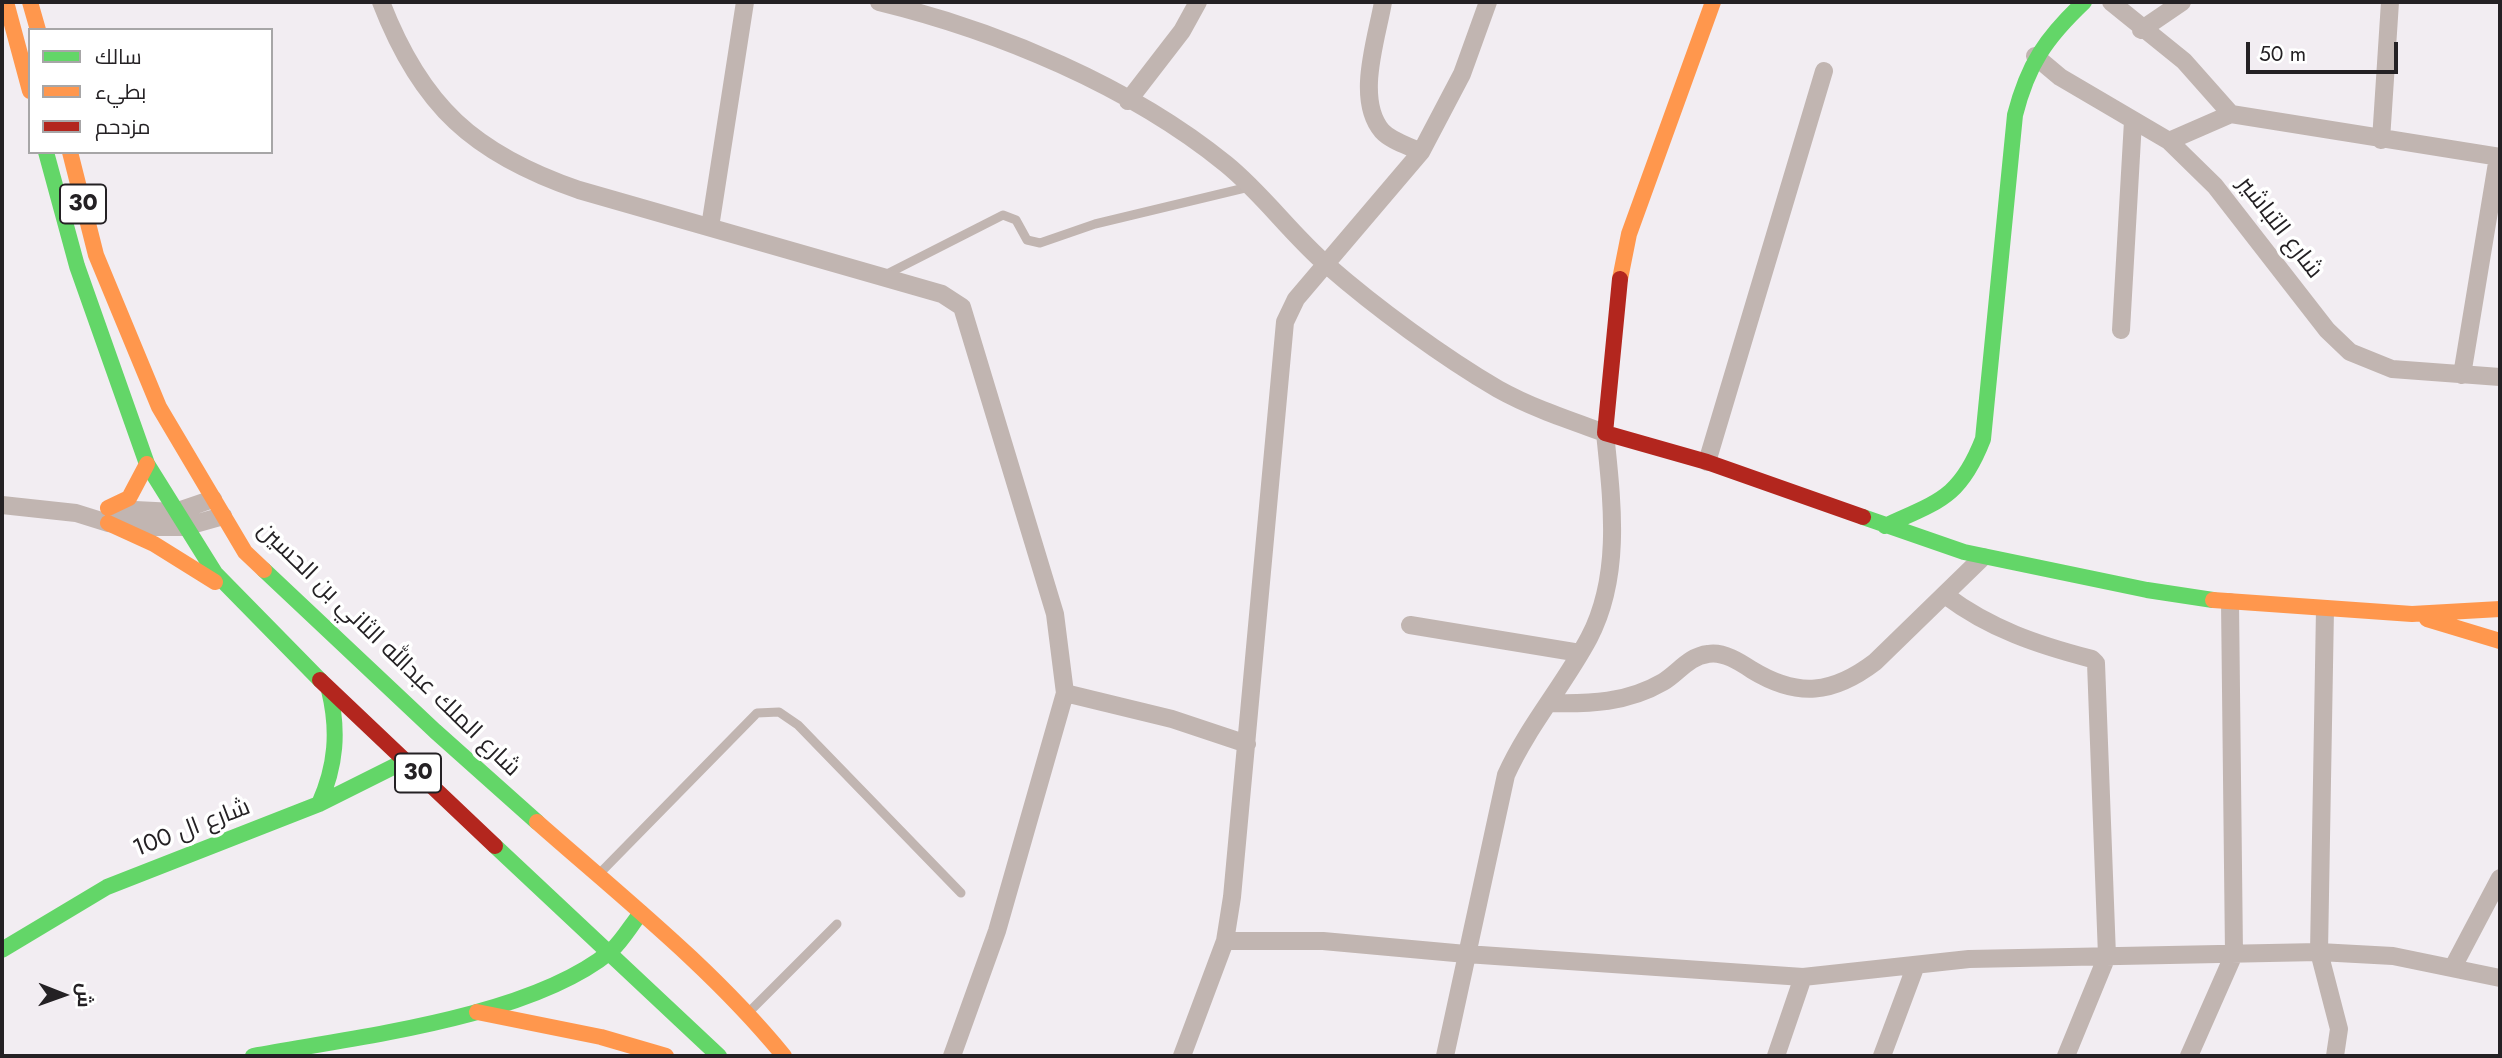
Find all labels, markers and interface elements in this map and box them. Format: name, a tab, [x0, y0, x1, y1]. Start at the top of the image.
legend	[28, 28, 273, 154]
scale bar	[2250, 28, 2402, 72]
text: 50 m	[2259, 39, 2306, 69]
text: سالك	[95, 42, 142, 72]
text: بطيء	[95, 77, 146, 107]
text: مزدحم	[95, 112, 150, 142]
street label: شارع التباشير	[2230, 171, 2328, 285]
road number: 30	[60, 184, 106, 224]
street label: شارع الملك عبدالله الثاني بن الحسين	[250, 516, 526, 784]
road number: 30	[395, 754, 441, 792]
street label: شارع ال 100	[129, 794, 255, 864]
north arrow	[28, 960, 98, 1030]
text: ش	[71, 983, 98, 1008]

